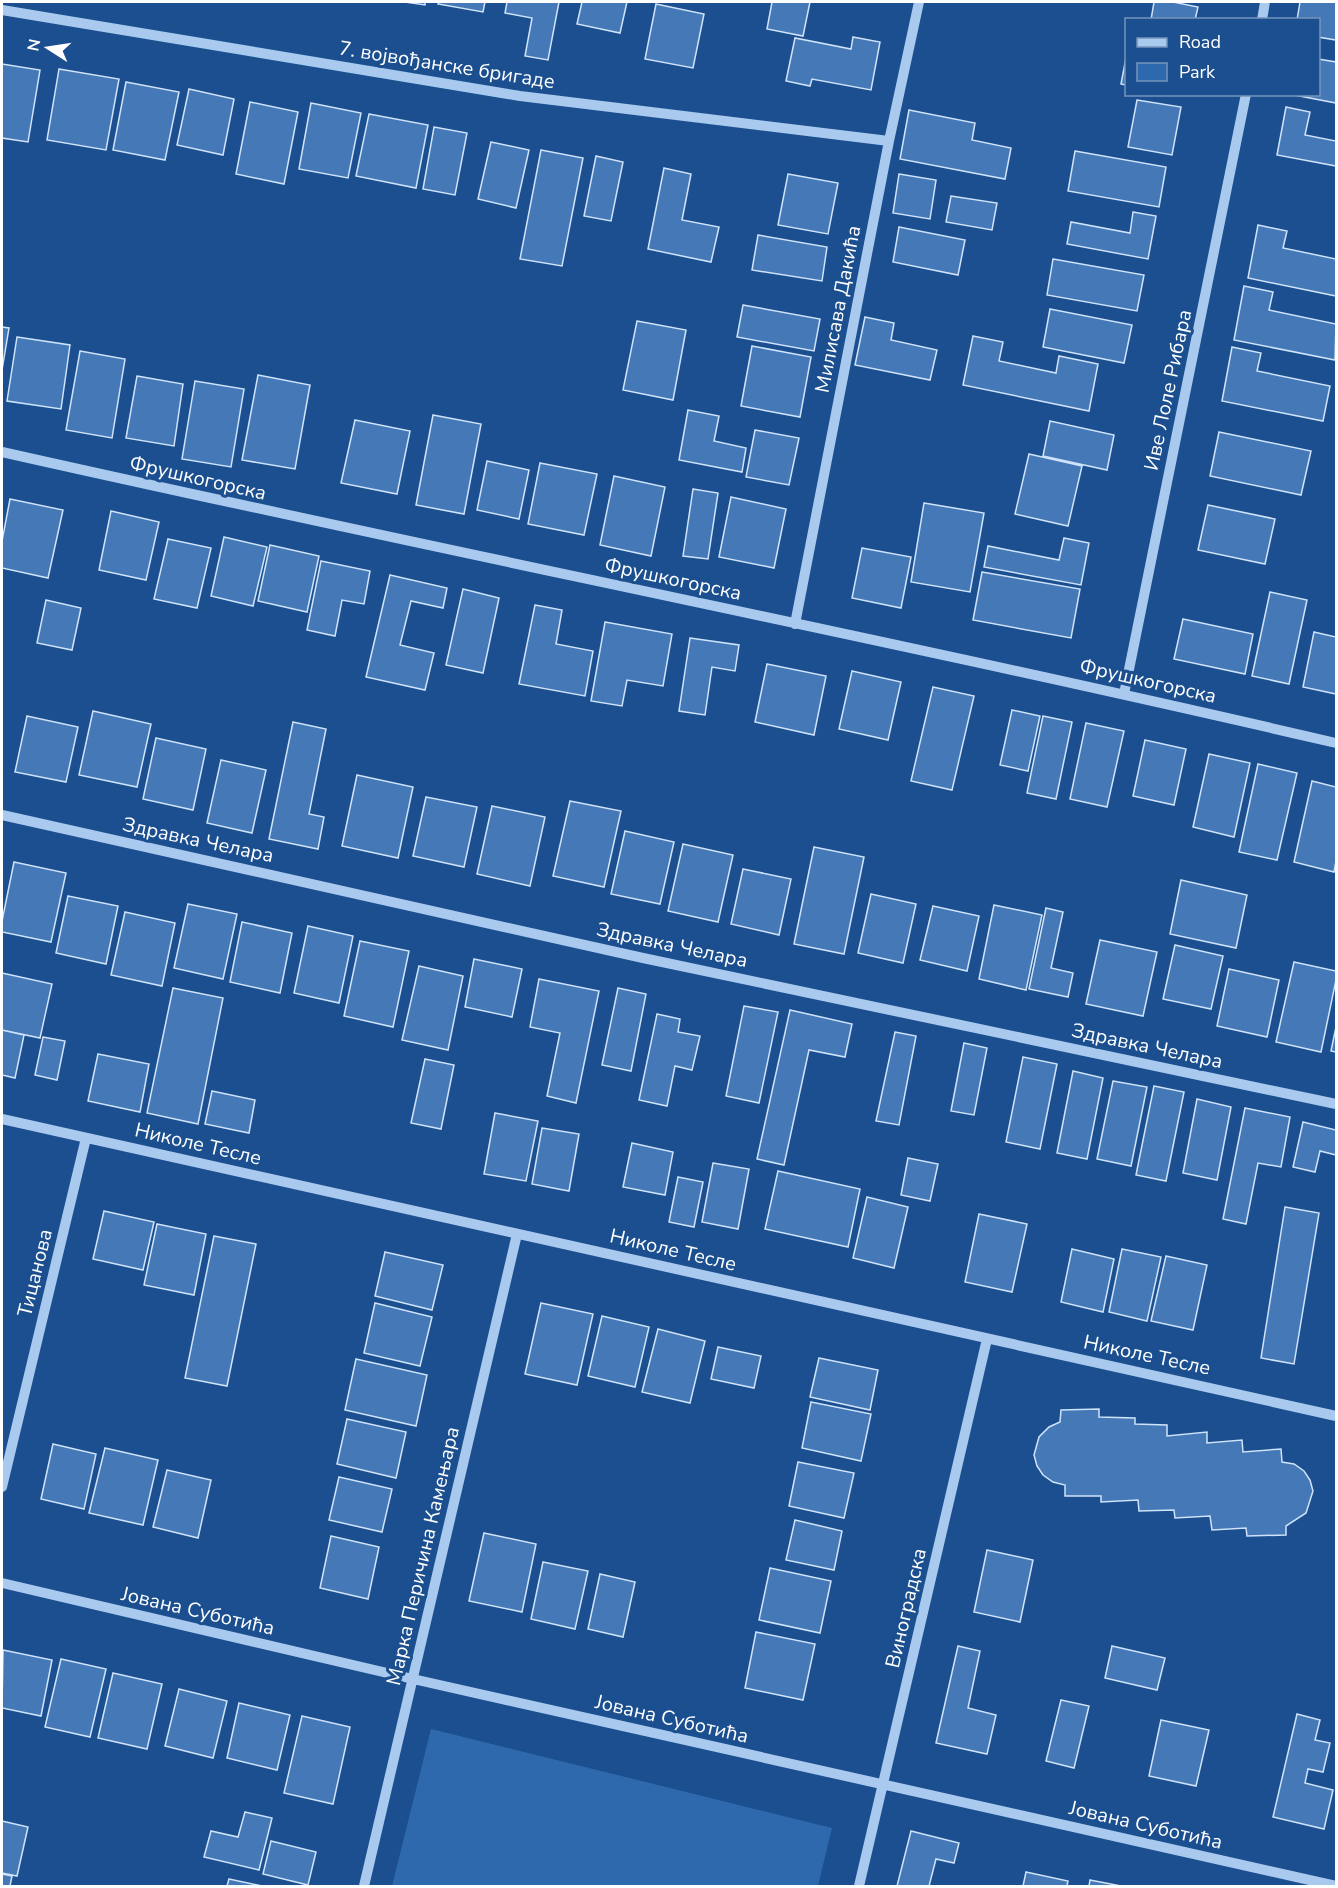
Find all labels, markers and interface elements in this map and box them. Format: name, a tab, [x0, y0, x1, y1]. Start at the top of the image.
north arrow	[18, 18, 78, 78]
legend	[1125, 18, 1320, 96]
text: Road	[1179, 30, 1221, 54]
street label: 7. војвођанске бригаде	[337, 35, 557, 95]
text: N	[22, 37, 46, 53]
text: Park	[1179, 60, 1216, 84]
street label: Милисава Дакића	[809, 223, 867, 395]
street label: Иве Лоле Рибара	[1138, 307, 1198, 473]
street label: Фрушкогорска	[127, 449, 269, 507]
street label: Фрушкогорска	[602, 551, 744, 607]
street label: Фрушкогорска	[1077, 652, 1219, 710]
street label: Здравка Челара	[120, 811, 276, 869]
street label: Здравка Челара	[594, 916, 750, 974]
street label: Здравка Челара	[1069, 1017, 1225, 1075]
street label: Николе Тесле	[132, 1116, 264, 1172]
street label: Николе Тесле	[607, 1222, 739, 1278]
street label: Тицанова	[11, 1226, 59, 1320]
street label: Николе Тесле	[1081, 1328, 1213, 1382]
street label: Марка Перичина Камењара	[380, 1424, 466, 1688]
street label: Виноградска	[879, 1545, 933, 1671]
street label: Јована Суботића	[118, 1580, 277, 1642]
street label: Јована Суботића	[592, 1688, 751, 1750]
street label: Јована Суботића	[1066, 1794, 1225, 1856]

